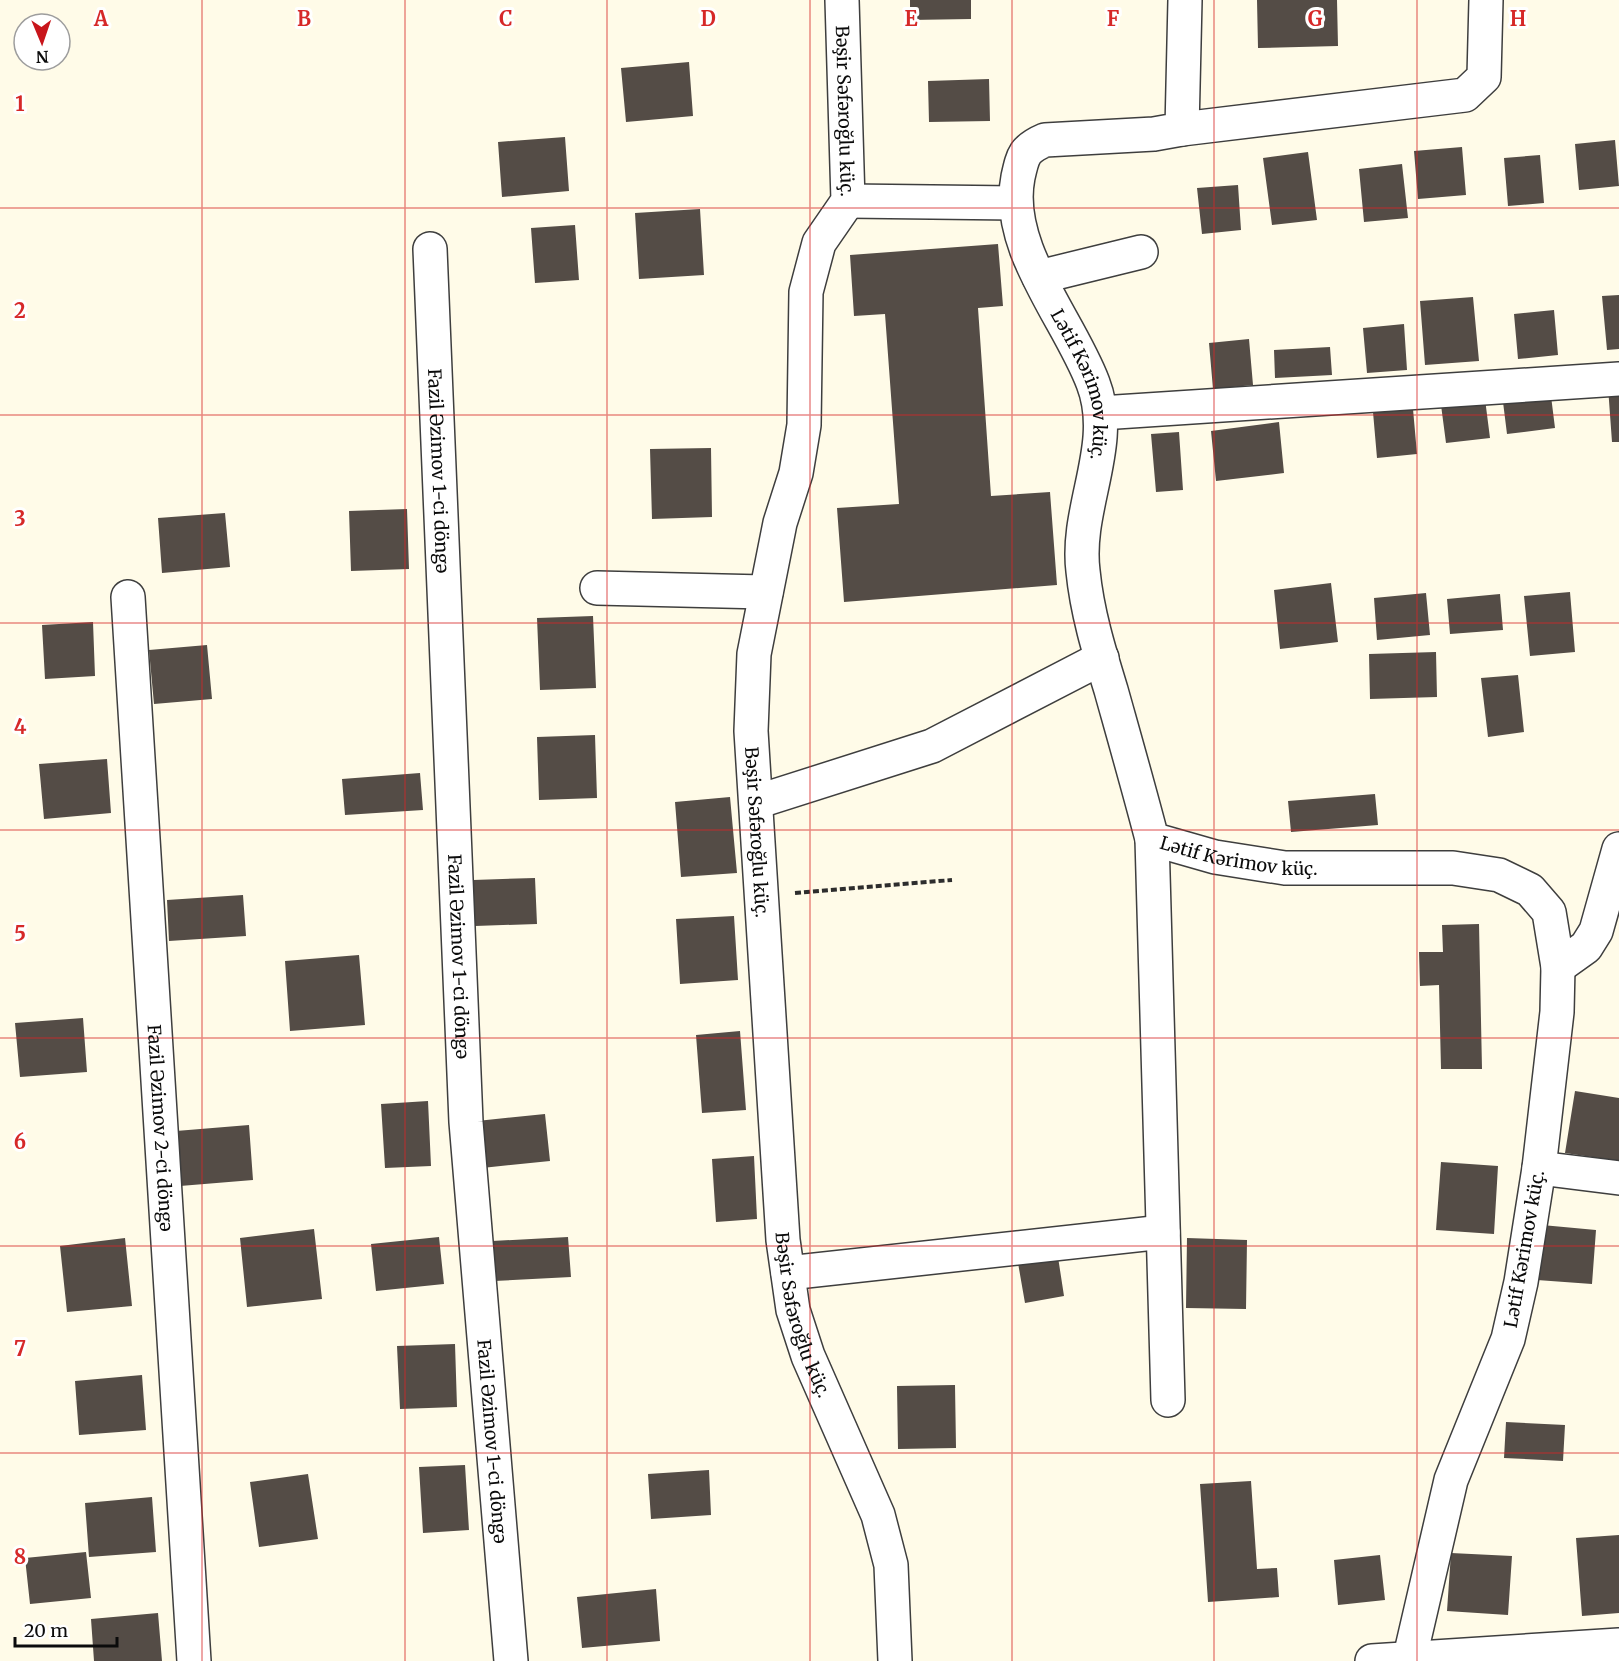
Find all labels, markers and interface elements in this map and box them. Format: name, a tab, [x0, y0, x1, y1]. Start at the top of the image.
text: A	[93, 6, 109, 31]
text: B	[297, 6, 311, 31]
text: C	[499, 6, 513, 31]
text: D	[700, 6, 716, 31]
text: E	[904, 6, 918, 31]
text: F	[1107, 6, 1120, 31]
text: G	[1308, 6, 1323, 31]
text: H	[1510, 6, 1526, 31]
north arrow	[12, 12, 72, 72]
street label: Bəşir Səfəroğlu küç.	[831, 25, 859, 197]
text: N	[35, 47, 49, 67]
text: 1	[15, 91, 25, 116]
text: 2	[14, 298, 26, 323]
street label: Lətif Kərimov küç.	[1046, 305, 1112, 462]
street label: Fazil Əzimov 1-ci döngə	[423, 368, 455, 574]
text: 3	[14, 506, 26, 531]
text: 4	[14, 714, 27, 739]
street label: Bəşir Səfəroğlu küç.	[741, 746, 774, 918]
street label: Lətif Kərimov küç.	[1157, 830, 1318, 880]
street label: Fazil Əzimov 1-ci döngə	[443, 854, 475, 1059]
text: 5	[14, 921, 26, 946]
street label: Fazil Əzimov 2-ci döngə	[143, 1024, 179, 1232]
text: 6	[14, 1129, 26, 1154]
street label: Lətif Kərimov küç.	[1499, 1168, 1549, 1330]
street label: Bəşir Səfəroğlu küç.	[771, 1231, 836, 1401]
text: 7	[14, 1336, 26, 1361]
street label: Fazil Əzimov 1-ci döngə	[473, 1338, 513, 1544]
text: 8	[14, 1544, 26, 1569]
scale bar	[15, 1610, 117, 1648]
text: 20 m	[24, 1619, 68, 1642]

